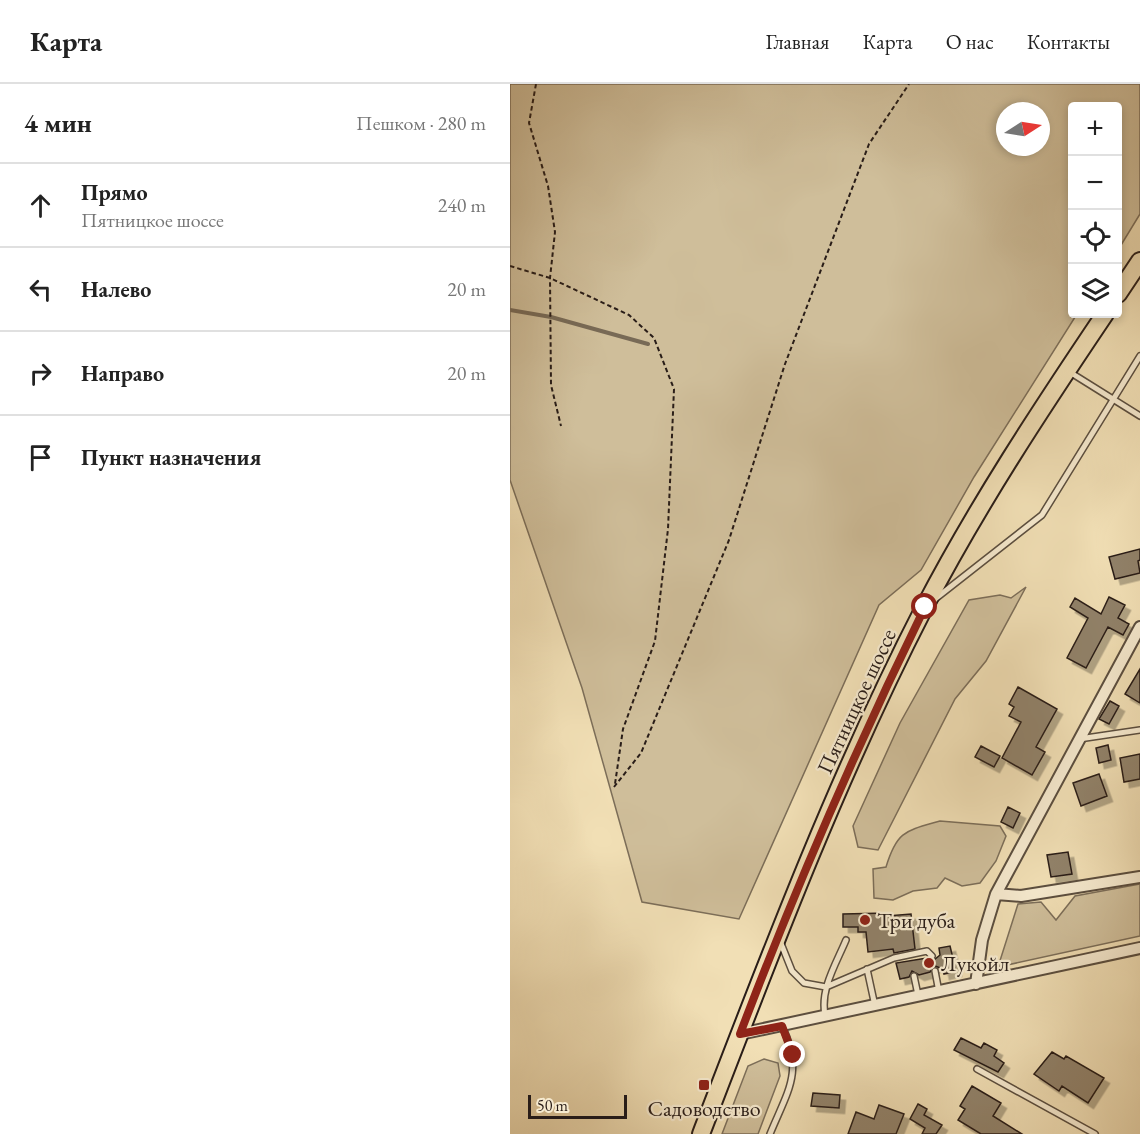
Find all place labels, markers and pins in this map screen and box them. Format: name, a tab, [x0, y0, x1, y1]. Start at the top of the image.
place label: Три дуба	[877, 906, 956, 935]
marker: Три дуба	[858, 913, 872, 927]
place label: Лукойл	[941, 949, 1010, 978]
marker: Лукойл	[922, 956, 936, 970]
marker: Садоводство	[697, 1078, 711, 1092]
place label: Садоводство	[647, 1094, 761, 1123]

